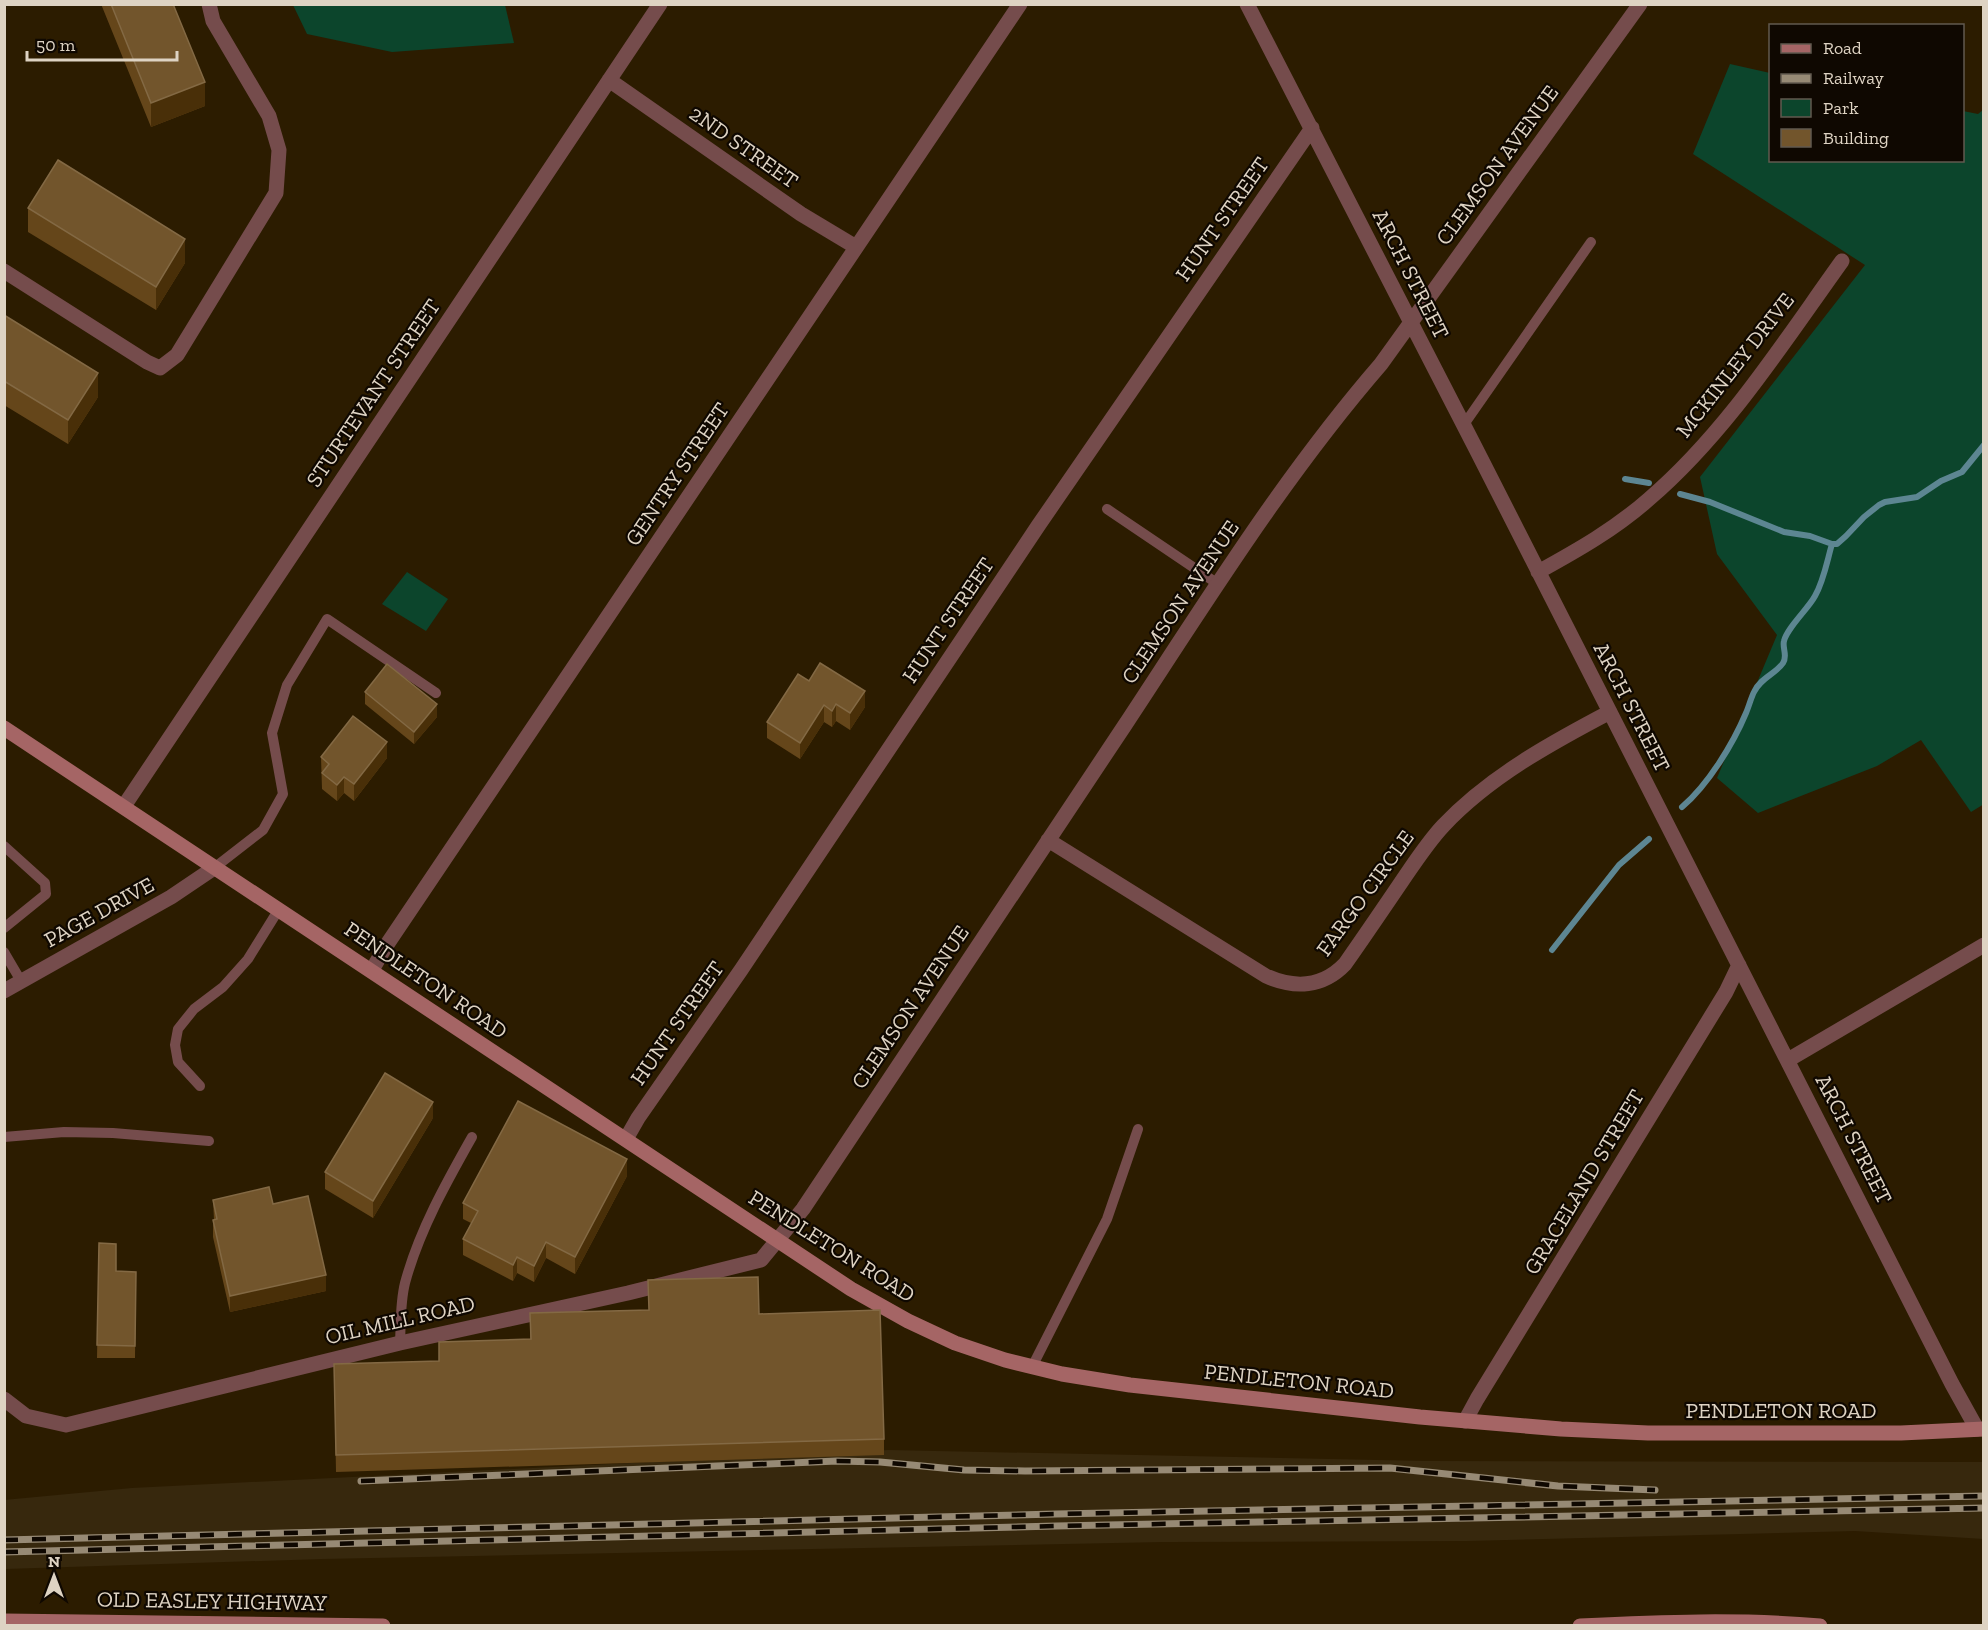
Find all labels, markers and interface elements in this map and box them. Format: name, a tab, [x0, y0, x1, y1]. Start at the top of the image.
scale bar	[27, 24, 177, 62]
legend	[1769, 24, 1964, 162]
text: 50 m	[36, 34, 76, 56]
text: Road	[1823, 37, 1862, 59]
text: Railway	[1823, 67, 1885, 89]
street label: CLEMSON AVENUE	[1430, 80, 1564, 250]
text: Park	[1823, 97, 1859, 119]
street label: 2ND STREET	[684, 100, 804, 195]
text: Building	[1823, 127, 1889, 149]
street label: HUNT STREET	[1169, 151, 1275, 286]
street label: ARCH STREET	[1367, 205, 1455, 344]
street label: MCKINLEY DRIVE	[1670, 287, 1800, 443]
street label: STURTEVANT STREET	[300, 294, 446, 492]
street label: GENTRY STREET	[619, 397, 735, 551]
street label: CLEMSON AVENUE	[1115, 515, 1245, 689]
street label: HUNT STREET	[896, 552, 1000, 688]
street label: ARCH STREET	[1588, 638, 1676, 777]
street label: FARGO CIRCLE	[1310, 825, 1420, 961]
street label: PAGE DRIVE	[39, 871, 159, 953]
street label: PENDLETON ROAD	[339, 915, 513, 1045]
street label: CLEMSON AVENUE	[845, 920, 975, 1094]
street label: HUNT STREET	[624, 955, 730, 1090]
street label: ARCH STREET	[1810, 1070, 1898, 1209]
street label: GRACELAND STREET	[1518, 1084, 1650, 1279]
street label: PENDLETON ROAD	[744, 1184, 920, 1308]
street label: OIL MILL ROAD	[323, 1290, 477, 1350]
street label: PENDLETON ROAD	[1203, 1358, 1395, 1404]
street label: PENDLETON ROAD	[1686, 1397, 1876, 1424]
north arrow	[24, 1546, 84, 1606]
text: N	[48, 1552, 60, 1571]
street label: OLD EASLEY HIGHWAY	[97, 1585, 328, 1617]

